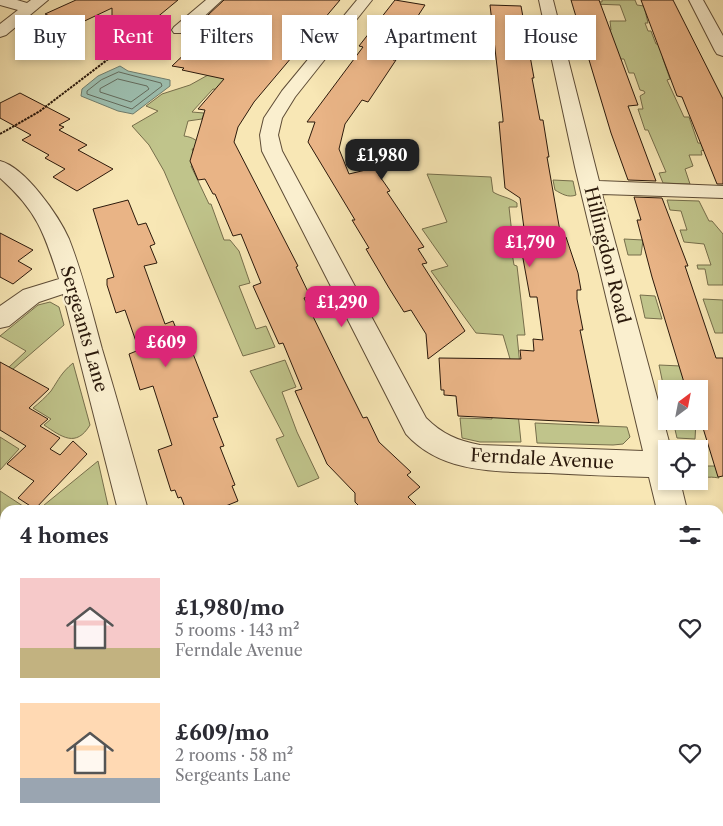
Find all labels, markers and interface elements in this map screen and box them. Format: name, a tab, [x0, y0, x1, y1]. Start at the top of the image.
chip: Buy	[15, 15, 85, 60]
chip: Rent	[95, 15, 171, 60]
chip: Filters	[181, 15, 272, 60]
chip: New	[282, 15, 357, 60]
chip: Apartment	[367, 15, 495, 60]
chip: House	[505, 15, 596, 60]
pin: £1,980	[341, 138, 423, 181]
text: £1,980	[356, 145, 408, 165]
street label: Hillingdon Road	[579, 184, 635, 326]
pin: £1,790	[489, 226, 571, 268]
text: £1,790	[505, 232, 555, 252]
street label: Sergeants Lane	[55, 263, 113, 395]
pin: £1,290	[301, 286, 383, 328]
text: £1,290	[316, 292, 368, 312]
pin: £609	[136, 326, 196, 368]
text: £609	[146, 332, 186, 352]
north arrow	[658, 380, 708, 430]
map controls	[658, 380, 708, 490]
button: locate	[658, 440, 708, 490]
street label: Ferndale Avenue	[470, 444, 614, 474]
icon: filters	[676, 521, 704, 549]
text: 4 homes	[20, 523, 109, 548]
text: £1,980/mo	[175, 595, 284, 620]
icon: home	[60, 598, 120, 658]
icon: heart	[676, 614, 704, 642]
text: 5 rooms · 143 m²	[175, 620, 299, 640]
text: Ferndale Avenue	[175, 640, 303, 660]
text: £609/mo	[175, 720, 269, 745]
icon: home	[60, 723, 120, 783]
icon: heart	[676, 739, 704, 767]
text: 2 rooms · 58 m²	[175, 745, 293, 765]
text: Sergeants Lane	[175, 765, 291, 785]

